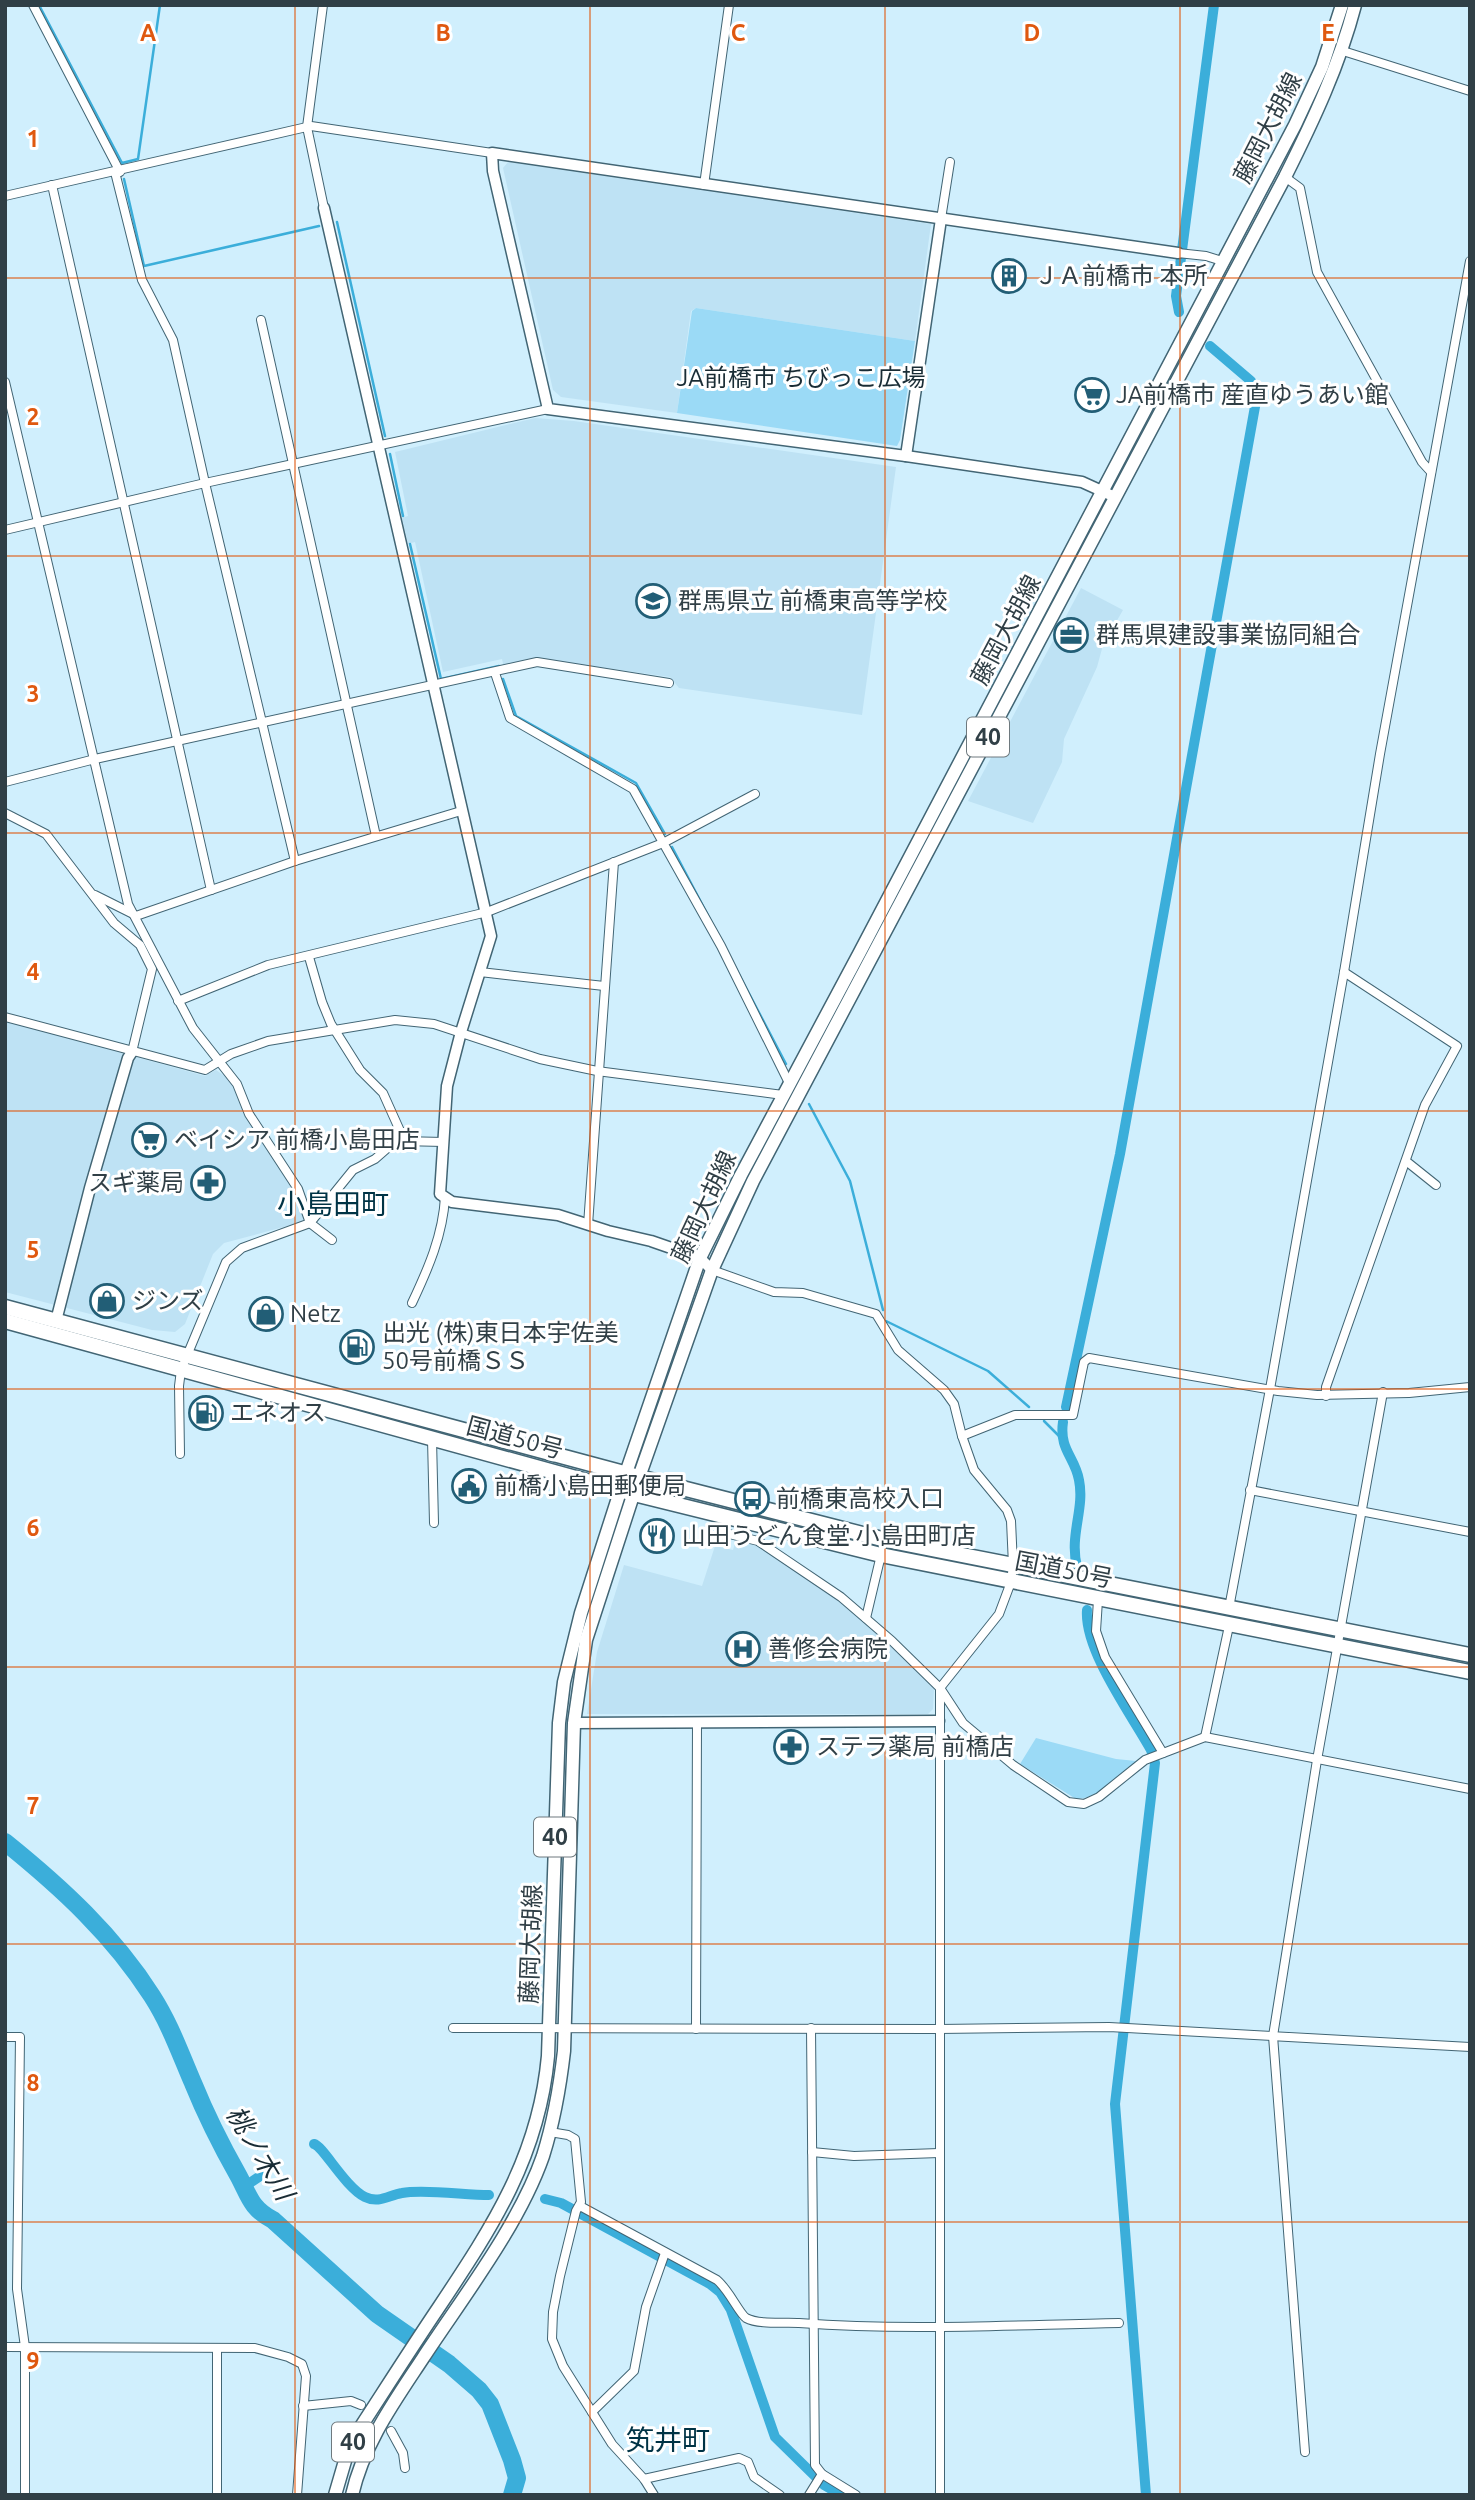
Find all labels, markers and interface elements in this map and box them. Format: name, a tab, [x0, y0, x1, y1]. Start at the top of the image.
text: A	[140, 20, 156, 45]
text: B	[435, 20, 451, 45]
text: C	[731, 20, 746, 45]
text: D	[1024, 20, 1040, 45]
text: E	[1321, 20, 1335, 45]
street label: 藤岡大胡線	[1228, 68, 1307, 187]
text: 1	[27, 126, 39, 151]
building icon: ＪＡ前橋市 本所	[990, 257, 1028, 295]
place label: ＪＡ前橋市 本所	[1034, 262, 1208, 289]
park label: JA前橋市 ちびっこ広場	[677, 364, 925, 391]
supermarket icon: JA前橋市 産直ゆうあい館	[1073, 376, 1111, 414]
place label: JA前橋市 産直ゆうあい館	[1116, 381, 1389, 408]
text: 2	[27, 404, 39, 429]
street label: 藤岡大胡線	[965, 570, 1046, 689]
school or university icon: 群馬県立 前橋東高等学校	[634, 582, 672, 620]
place label: 群馬県立 前橋東高等学校	[678, 587, 948, 614]
office icon: 群馬県建設事業協同組合	[1052, 616, 1090, 654]
place label: 群馬県建設事業協同組合	[1096, 621, 1360, 648]
text: 3	[27, 681, 39, 706]
road number: 40	[967, 718, 1009, 757]
text: 4	[27, 959, 40, 984]
supermarket icon: ベイシア 前橋小島田店	[130, 1121, 168, 1159]
place label: ベイシア 前橋小島田店	[174, 1126, 420, 1153]
street label: 藤岡大胡線	[666, 1147, 741, 1267]
pharmacy icon: スギ薬局	[189, 1164, 227, 1202]
place label: スギ薬局	[88, 1169, 184, 1196]
district label: 小島田町	[277, 1188, 389, 1219]
text: 5	[27, 1237, 39, 1262]
shop icon: ジンズ	[88, 1282, 126, 1320]
place label: ジンズ	[132, 1287, 204, 1314]
shop icon: Netz	[247, 1295, 285, 1333]
place label: Netz	[290, 1300, 341, 1327]
place label: 出光 (株)東日本宇佐美 50号前橋ＳＳ	[382, 1319, 619, 1374]
fuel station icon: 出光 (株)東日本宇佐美 50号前橋ＳＳ	[338, 1328, 376, 1366]
fuel station icon: エネオス	[187, 1394, 225, 1432]
place label: エネオス	[230, 1399, 326, 1426]
street label: 国道50号	[464, 1412, 566, 1463]
public building icon: 前橋小島田郵便局	[450, 1467, 488, 1505]
place label: 前橋小島田郵便局	[494, 1472, 686, 1499]
bus stop icon: 前橋東高校入口	[733, 1480, 771, 1518]
place label: 前橋東高校入口	[776, 1485, 944, 1512]
text: 6	[27, 1515, 40, 1540]
restaurant icon: 山田うどん食堂 小島田町店	[638, 1517, 676, 1555]
place label: 山田うどん食堂 小島田町店	[682, 1522, 976, 1549]
street label: 国道50号	[1013, 1547, 1115, 1592]
hospital icon: 善修会病院	[724, 1630, 762, 1668]
place label: 善修会病院	[768, 1635, 888, 1662]
pharmacy icon: ステラ薬局 前橋店	[772, 1728, 810, 1766]
place label: ステラ薬局 前橋店	[816, 1733, 1014, 1760]
text: 7	[27, 1793, 39, 1818]
road number: 40	[534, 1818, 576, 1856]
street label: 藤岡大胡線	[515, 1884, 546, 2004]
text: 8	[27, 2070, 39, 2095]
water label: 桃ノ木川	[221, 2101, 301, 2207]
text: 9	[27, 2348, 39, 2373]
road number: 40	[332, 2422, 374, 2462]
district label: 笂井町	[626, 2424, 710, 2455]

